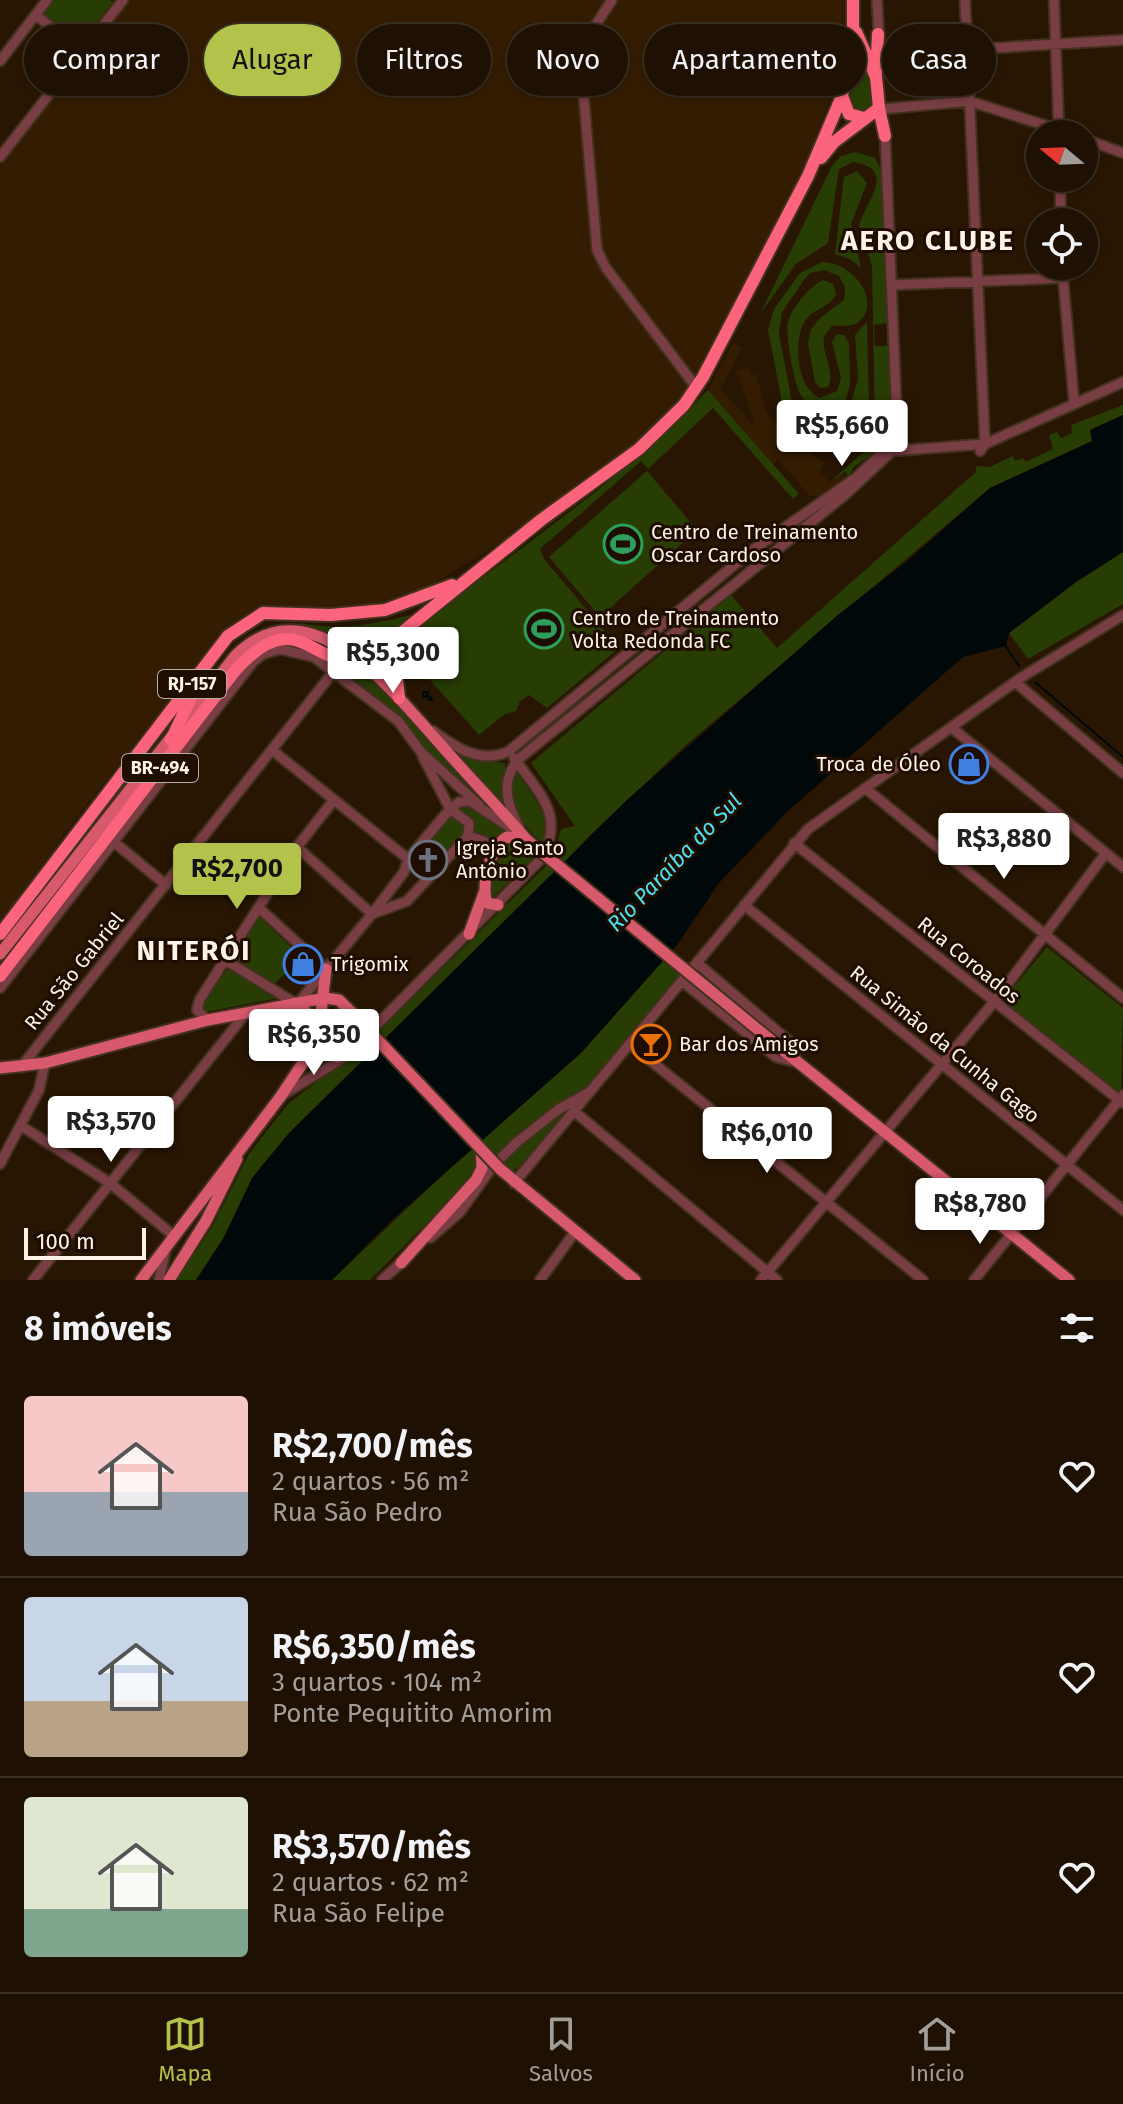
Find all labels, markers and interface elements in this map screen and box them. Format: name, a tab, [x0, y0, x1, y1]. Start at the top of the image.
chip: Comprar	[24, 24, 188, 96]
chip: Alugar	[204, 24, 341, 96]
chip: Filtros	[357, 24, 491, 96]
chip: Novo	[507, 24, 628, 96]
chip: Apartamento	[644, 24, 866, 96]
chip: Casa	[882, 24, 996, 96]
north arrow	[1026, 120, 1098, 192]
map controls	[1026, 120, 1098, 280]
button: locate	[1026, 208, 1098, 280]
district label: AERO CLUBE	[840, 224, 1015, 257]
pin: R$5,660	[768, 400, 916, 468]
text: R$5,660	[795, 410, 889, 441]
place label: Centro de Treinamento Oscar Cardoso	[651, 520, 858, 567]
sports icon: Centro de Treinamento Oscar Cardoso	[602, 523, 644, 565]
place label: Centro de Treinamento Volta Redonda FC	[572, 606, 779, 653]
sports icon: Centro de Treinamento Volta Redonda FC	[523, 608, 565, 650]
pin: R$5,300	[319, 627, 467, 695]
text: R$5,300	[346, 637, 440, 668]
road number: RJ-157	[158, 670, 226, 698]
shop icon: Troca de Óleo	[948, 743, 990, 785]
place label: Troca de Óleo	[817, 752, 941, 776]
road number: BR-494	[122, 754, 198, 782]
water label: Rio Paraíba do Sul	[601, 787, 747, 937]
pin: R$3,880	[930, 813, 1078, 881]
text: R$3,880	[956, 823, 1052, 854]
place label: Igreja Santo Antônio	[456, 836, 564, 883]
church icon: Igreja Santo Antônio	[407, 839, 449, 881]
pin: R$2,700	[163, 843, 311, 911]
text: R$2,700	[191, 853, 283, 884]
street label: Rua São Gabriel	[19, 907, 129, 1035]
street label: Rua Coroados	[913, 911, 1025, 1009]
district label: NITERÓI	[136, 934, 252, 967]
shop icon: Trigomix	[282, 943, 324, 985]
place label: Trigomix	[331, 952, 409, 976]
street label: Rua Simão da Cunha Gago	[845, 960, 1045, 1128]
pin: R$6,350	[240, 1009, 388, 1077]
text: R$6,350	[267, 1019, 361, 1050]
bar icon: Bar dos Amigos	[630, 1023, 672, 1065]
place label: Bar dos Amigos	[679, 1032, 819, 1056]
pin: R$3,570	[37, 1096, 185, 1164]
text: R$3,570	[66, 1106, 156, 1137]
pin: R$6,010	[693, 1107, 841, 1175]
text: R$6,010	[721, 1117, 813, 1148]
pin: R$8,780	[906, 1178, 1054, 1246]
text: R$8,780	[933, 1188, 1027, 1219]
scale bar	[24, 1224, 146, 1260]
text: 100 m	[36, 1228, 95, 1255]
icon: filters	[1055, 1306, 1099, 1350]
text: 8 imóveis	[24, 1308, 172, 1349]
text: R$2,700/mês	[272, 1425, 473, 1466]
icon: home	[88, 1428, 184, 1524]
icon: heart	[1055, 1454, 1099, 1498]
text: 2 quartos · 56 m²	[272, 1466, 469, 1497]
text: Rua São Pedro	[272, 1497, 443, 1528]
text: R$6,350/mês	[272, 1626, 476, 1667]
icon: home	[88, 1629, 184, 1725]
icon: heart	[1055, 1655, 1099, 1699]
text: 3 quartos · 104 m²	[272, 1667, 482, 1698]
text: Ponte Pequitito Amorim	[272, 1698, 553, 1729]
text: R$3,570/mês	[272, 1826, 471, 1867]
icon: home	[88, 1829, 184, 1925]
icon: heart	[1055, 1855, 1099, 1899]
text: 2 quartos · 62 m²	[272, 1867, 469, 1898]
text: Rua São Felipe	[272, 1898, 445, 1929]
tab: Mapa	[158, 2012, 212, 2087]
tab: Salvos	[529, 2012, 593, 2087]
tab: Início	[909, 2012, 965, 2087]

